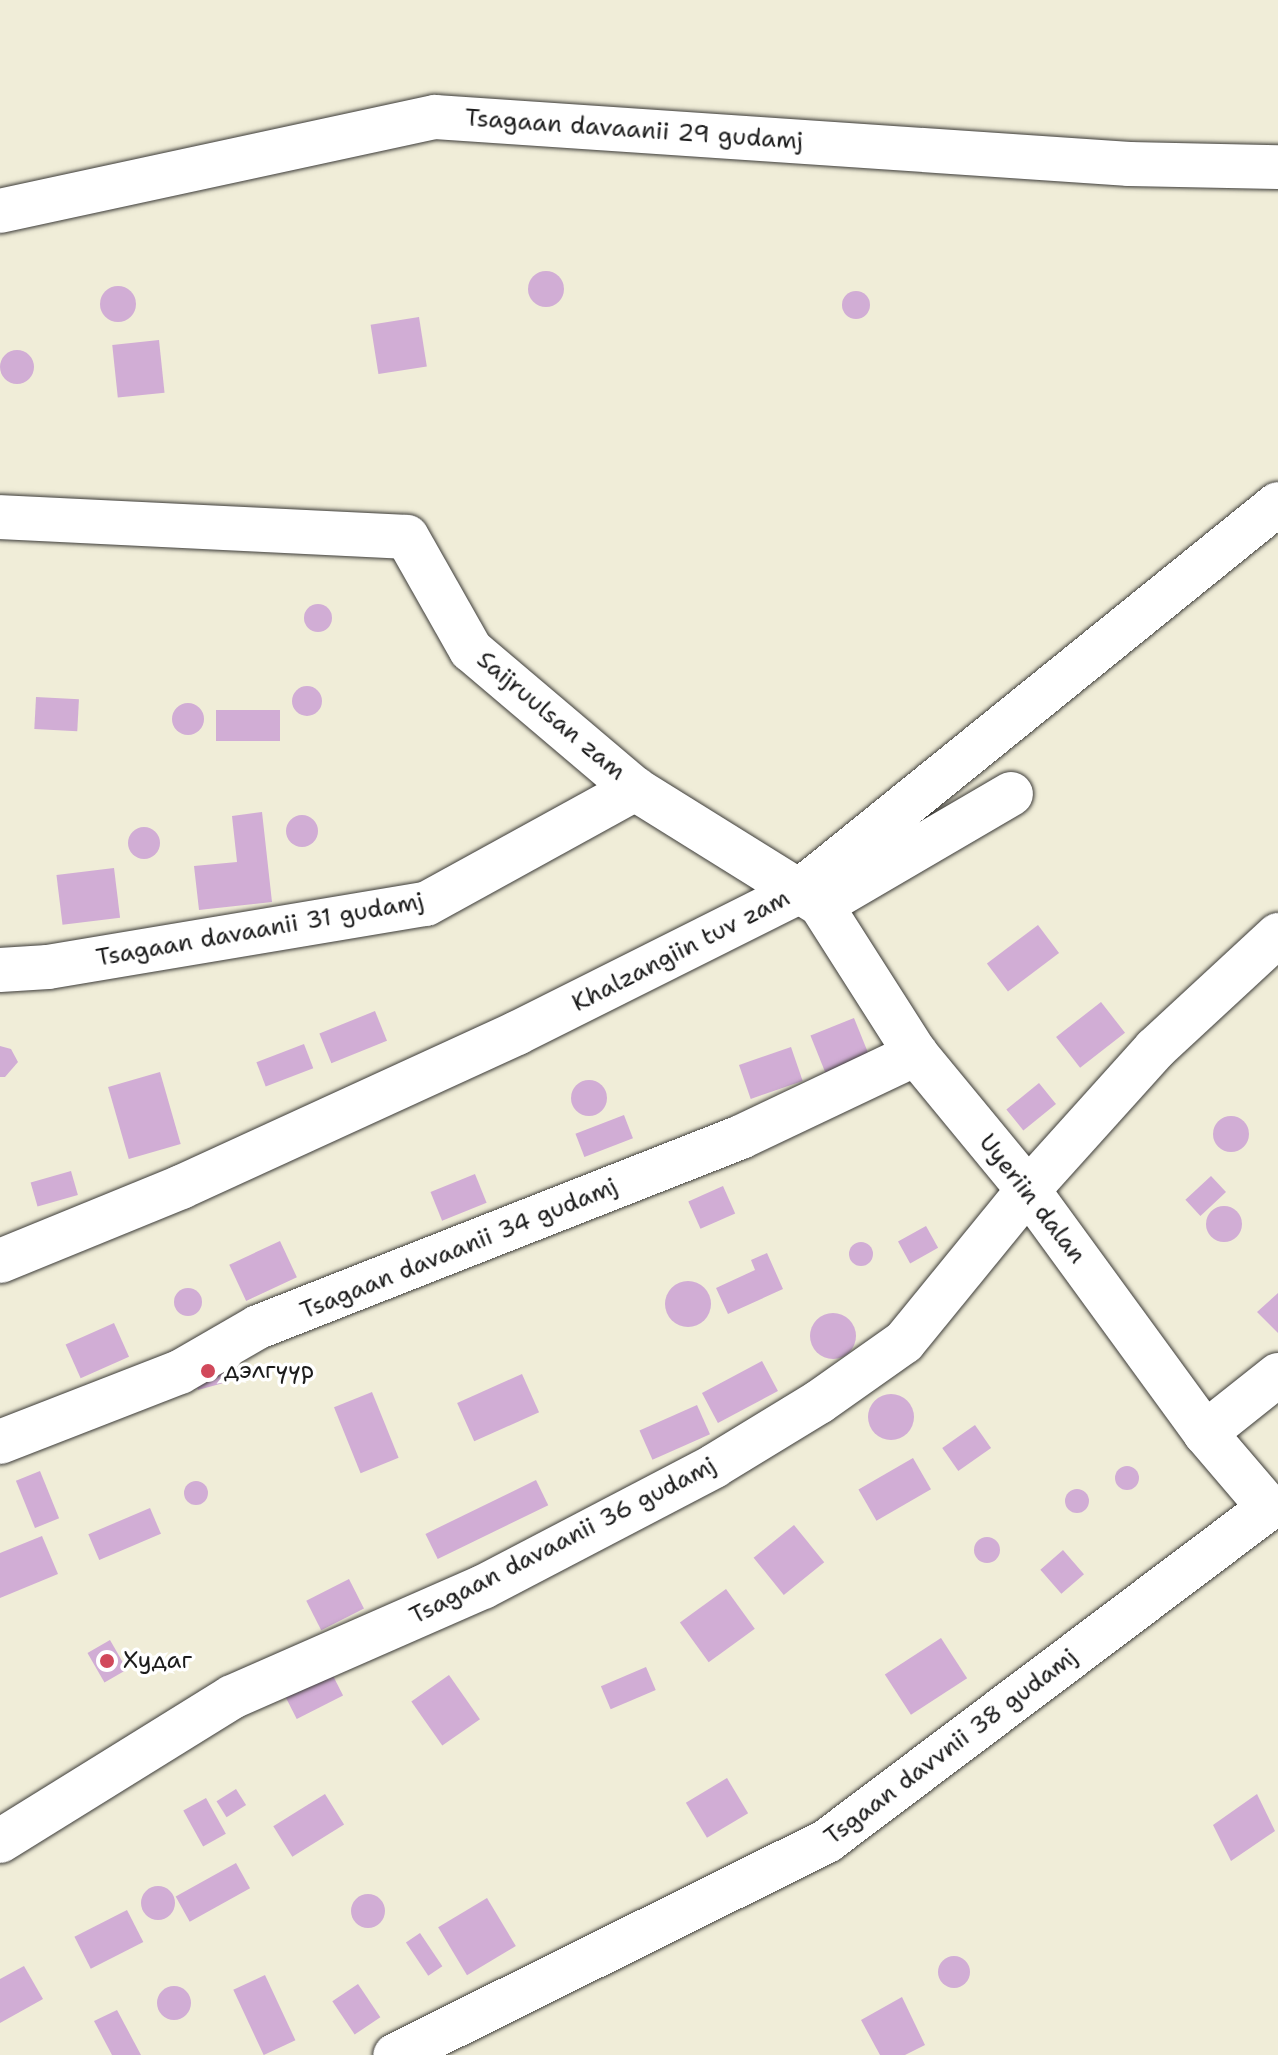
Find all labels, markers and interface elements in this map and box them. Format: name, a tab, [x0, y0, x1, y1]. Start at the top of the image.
street label: Tsagaan davaanii 29 gudamj	[464, 104, 804, 156]
street label: Saijruulsan zam	[471, 645, 631, 787]
street label: Khalzangiin tuv zam	[567, 884, 795, 1018]
street label: Tsagaan davaanii 31 gudamj	[94, 887, 426, 973]
street label: Uyeriin dalan	[973, 1129, 1091, 1269]
street label: Tsagaan davaanii 34 gudamj	[296, 1172, 622, 1326]
place label: дэлгүүр	[224, 1357, 314, 1385]
marker: дэлгүүр	[199, 1362, 217, 1380]
street label: Tsagaan davaanii 36 gudamj	[405, 1451, 721, 1631]
street label: Tsgaan davvnii 38 gudamj	[819, 1643, 1083, 1851]
place label: Худаг	[123, 1647, 192, 1675]
marker: Худаг	[98, 1652, 116, 1670]

